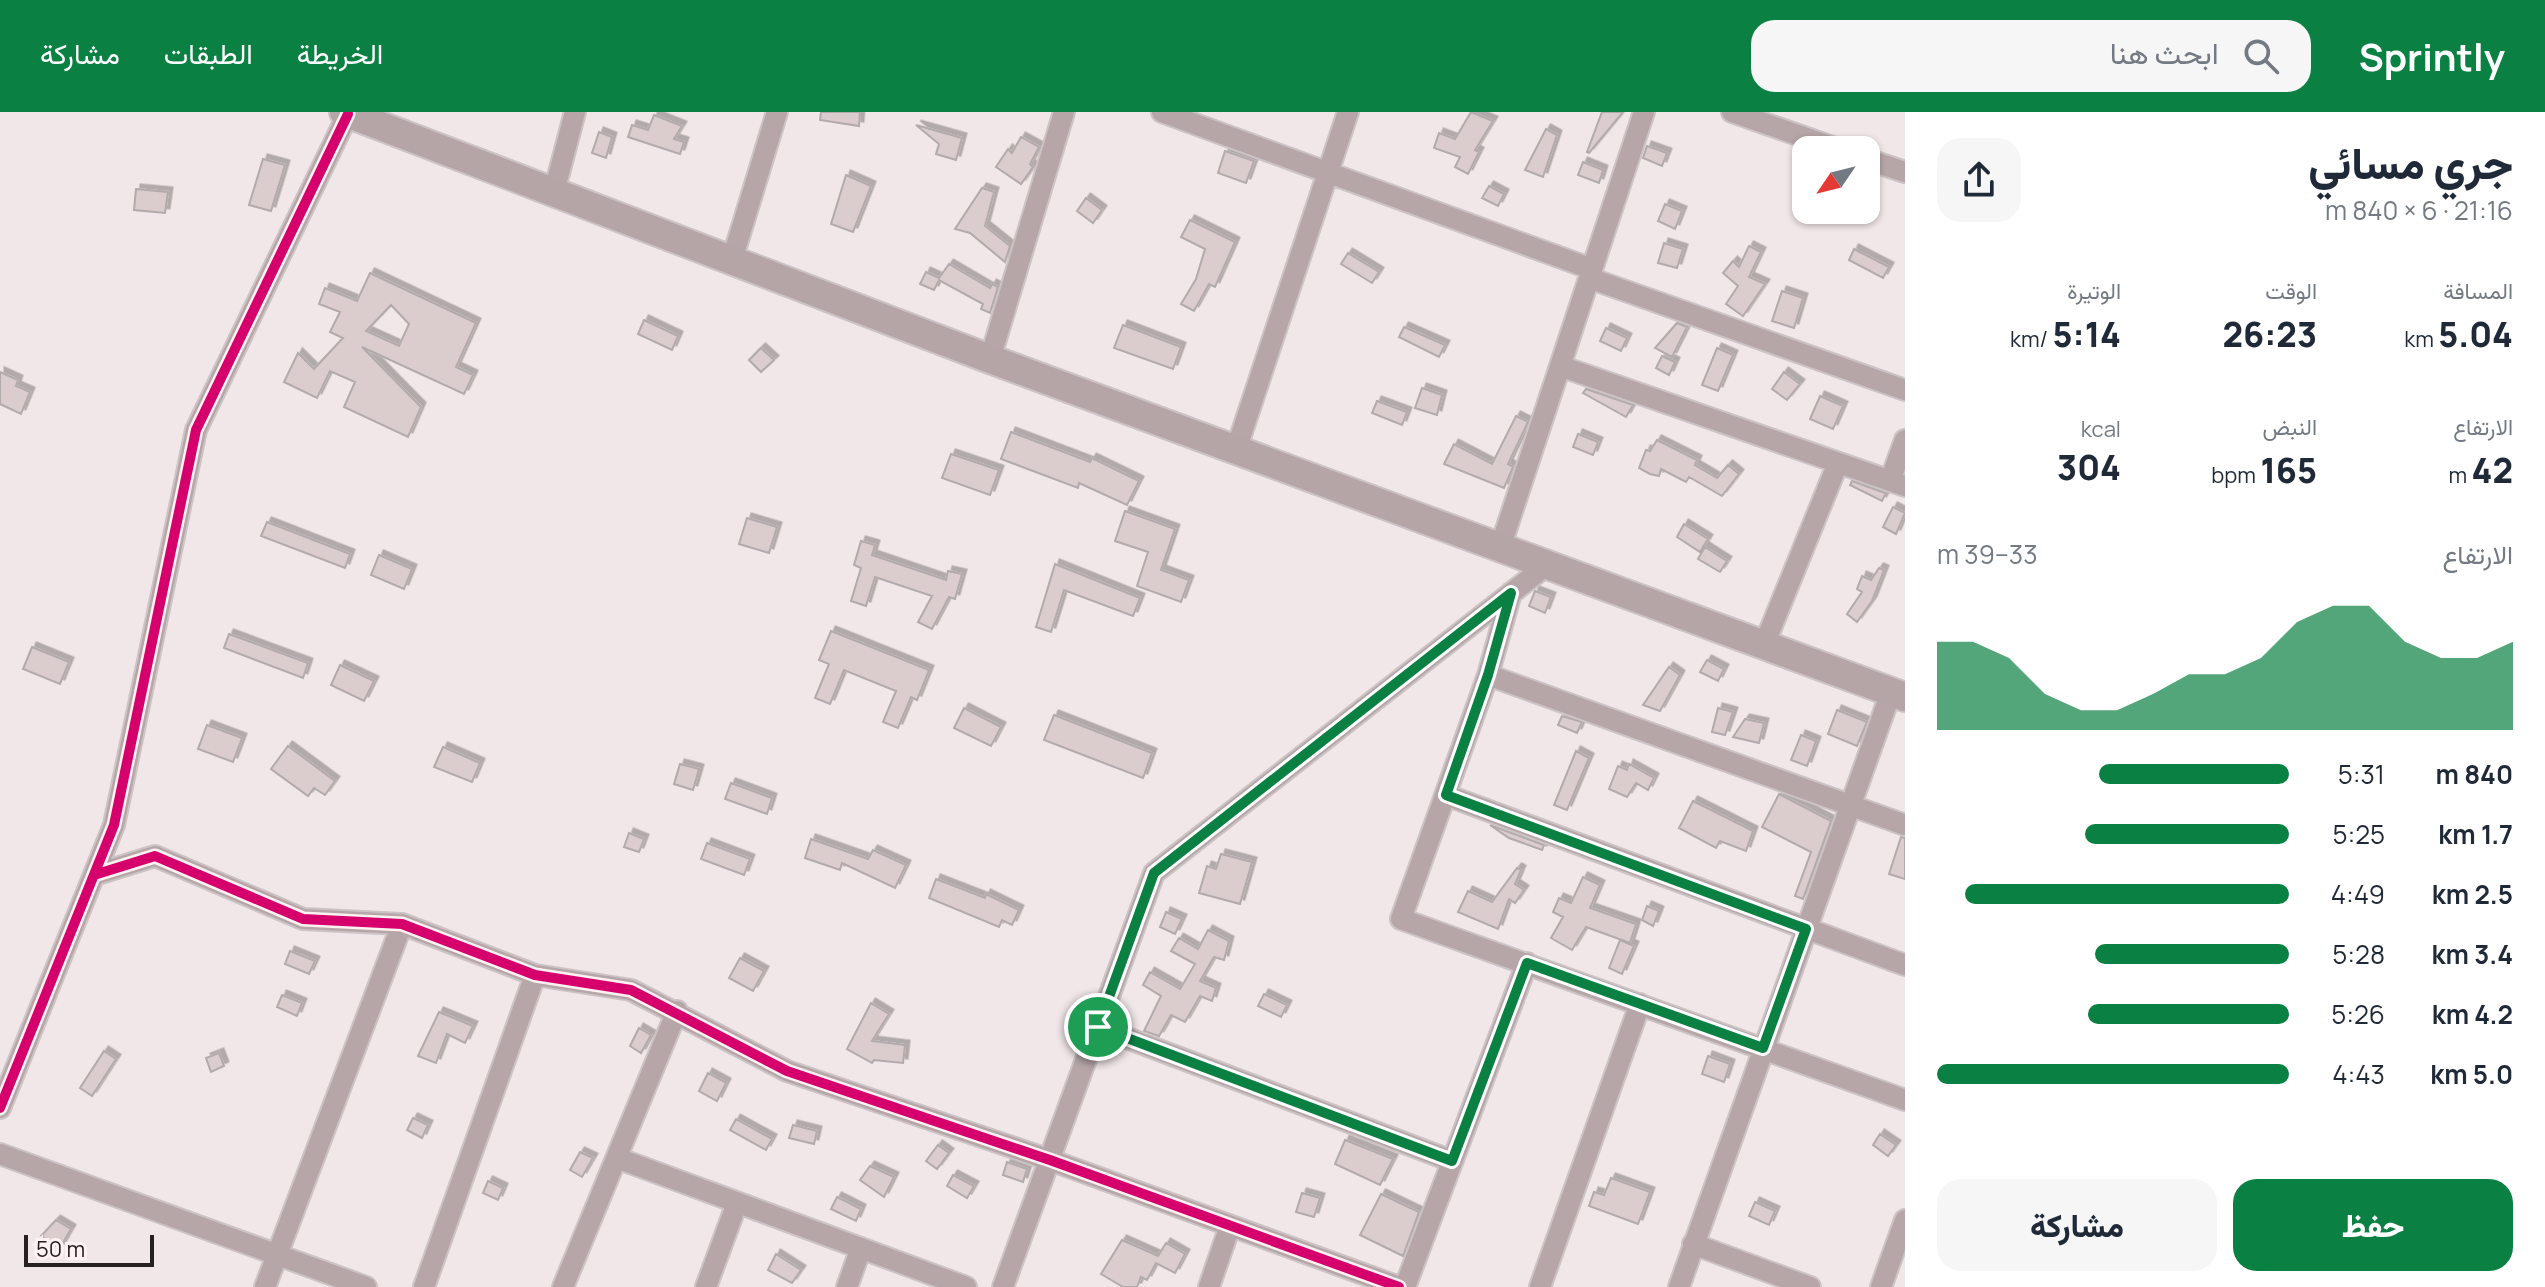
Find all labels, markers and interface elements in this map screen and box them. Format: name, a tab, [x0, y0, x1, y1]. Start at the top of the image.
search box	[1751, 20, 2311, 92]
text: Sprintly	[2359, 30, 2505, 82]
text: ابحث هنا	[2110, 32, 2219, 73]
text: مشاركة	[40, 34, 120, 72]
text: الطبقات	[164, 34, 253, 72]
text: الخريطة	[297, 34, 383, 72]
icon: search	[2239, 34, 2283, 78]
text: جري مسائي	[2308, 132, 2513, 192]
north arrow	[1792, 136, 1880, 224]
map controls	[1792, 136, 1880, 224]
button: share	[1937, 138, 2021, 222]
text: 21:16 · 6 × 840 m	[2325, 192, 2513, 228]
text: الوتيرة	[2067, 276, 2121, 306]
text: الوقت	[2265, 276, 2317, 306]
text: المسافة	[2443, 276, 2513, 306]
text: 5:14	[2052, 311, 2121, 357]
text: 26:23	[2223, 311, 2317, 357]
text: 5.04	[2438, 311, 2513, 357]
text: /km	[2010, 324, 2052, 354]
text: km	[2404, 324, 2438, 354]
text: النبض	[2263, 412, 2317, 442]
text: الارتفاع	[2453, 412, 2513, 442]
text: kcal	[2081, 414, 2121, 444]
text: 304	[2057, 444, 2121, 490]
text: 165	[2260, 447, 2317, 493]
text: 42	[2472, 447, 2513, 493]
text: bpm	[2211, 460, 2260, 490]
text: m	[2448, 460, 2472, 490]
text: 33–39 m	[1937, 536, 2038, 572]
text: الارتفاع	[2442, 536, 2513, 572]
text: 5:31	[2338, 756, 2385, 792]
text: 840 m	[2436, 756, 2513, 792]
text: 5:25	[2332, 816, 2385, 852]
text: 1.7 km	[2438, 816, 2513, 852]
text: 4:49	[2331, 876, 2385, 912]
text: 2.5 km	[2432, 876, 2513, 912]
text: 5:28	[2332, 936, 2385, 972]
text: 3.4 km	[2432, 936, 2513, 972]
pin	[1064, 993, 1132, 1061]
text: 5:26	[2331, 996, 2385, 1032]
text: 4.2 km	[2432, 996, 2513, 1032]
icon: arrive	[1076, 1005, 1120, 1049]
text: 4:43	[2332, 1056, 2385, 1092]
text: 5.0 km	[2430, 1056, 2513, 1092]
button: مشاركة	[1937, 1179, 2217, 1271]
button: حفظ	[2233, 1179, 2513, 1271]
scale bar	[24, 1231, 154, 1267]
text: 50 m	[36, 1234, 85, 1264]

